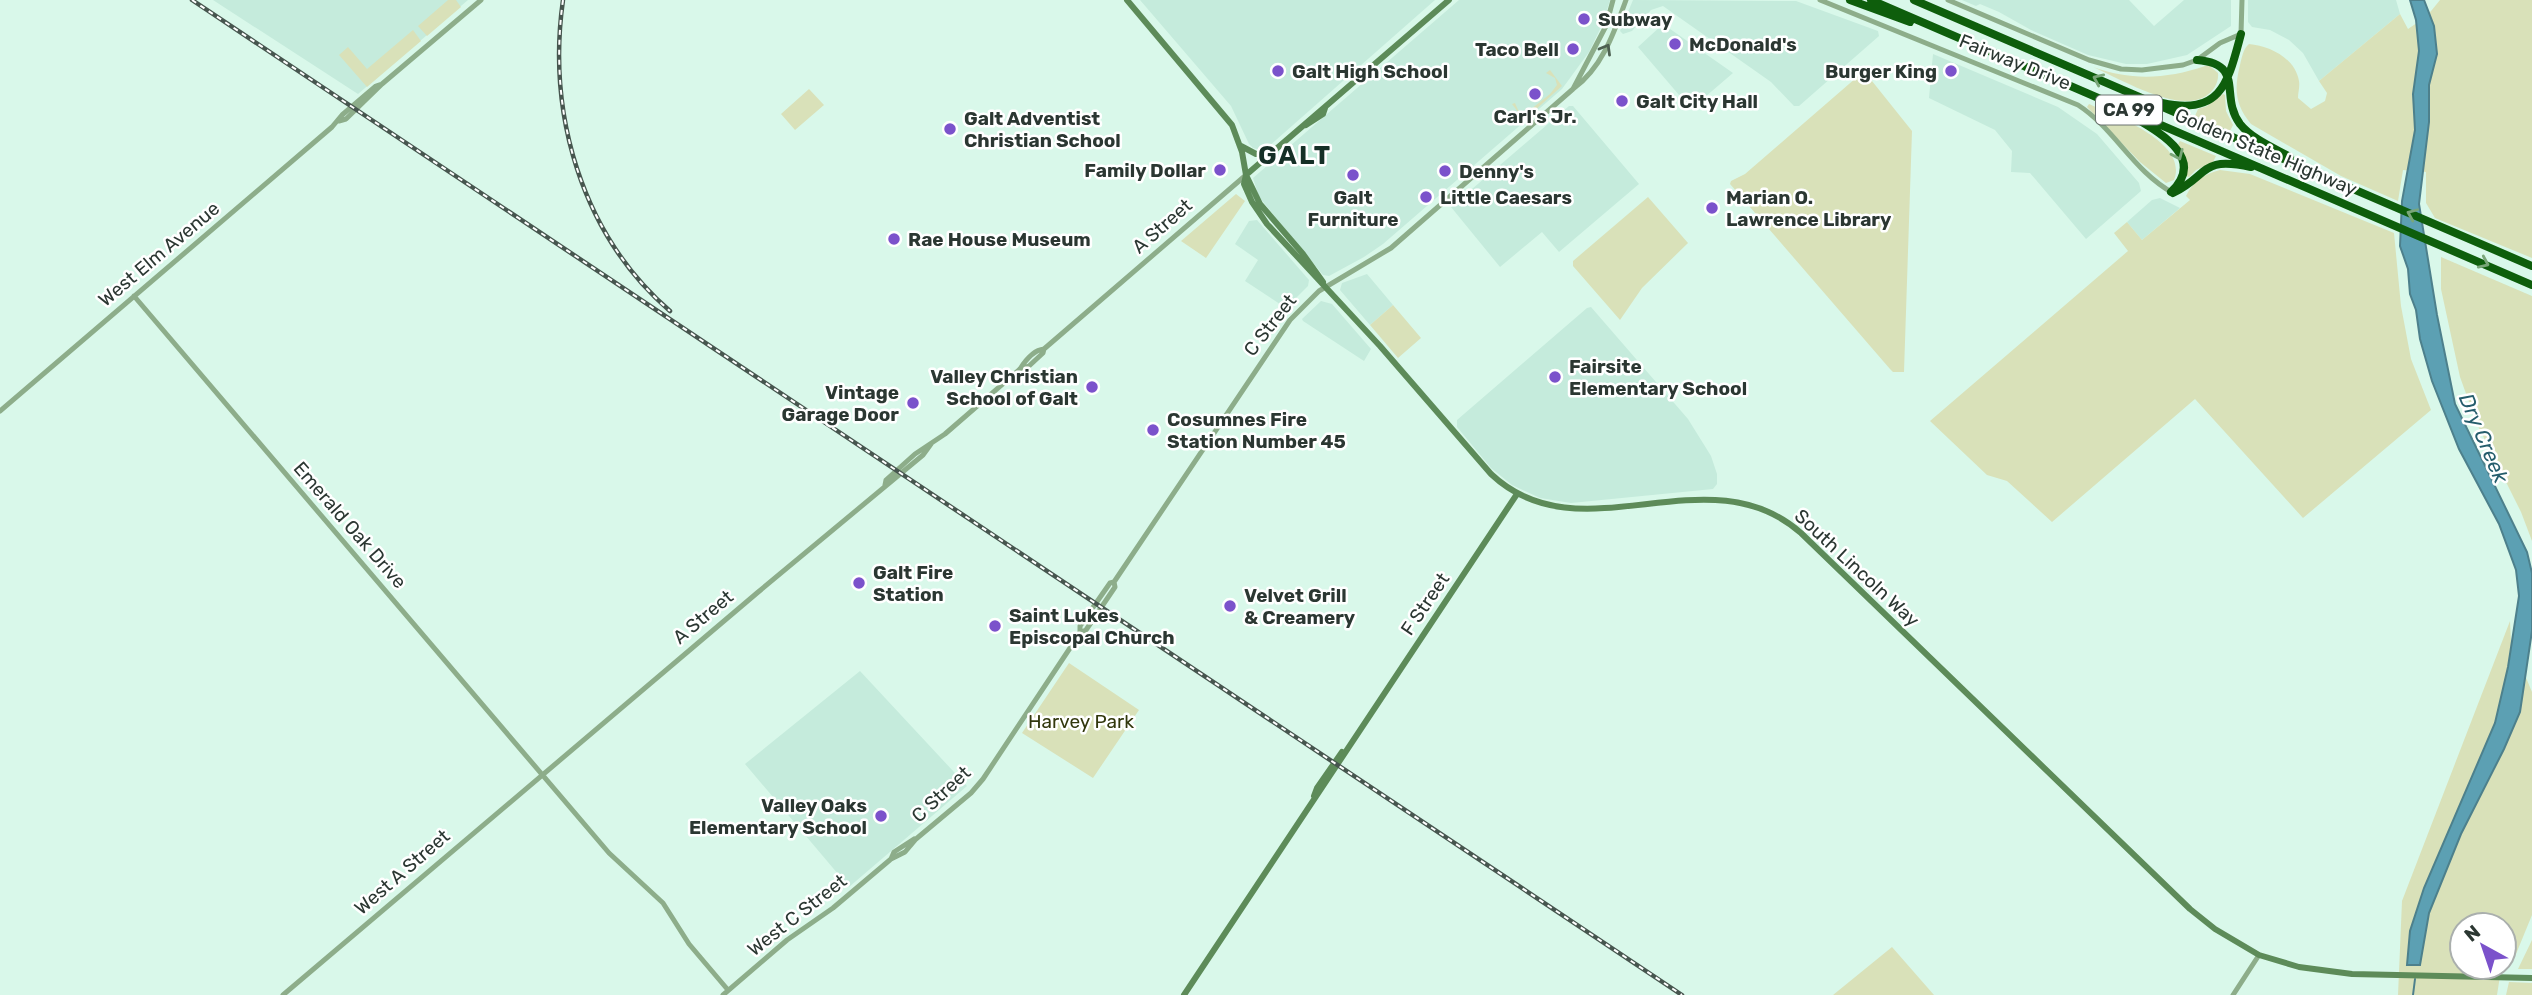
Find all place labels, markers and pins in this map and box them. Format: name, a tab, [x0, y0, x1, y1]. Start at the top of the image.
place label: Subway	[1598, 8, 1673, 31]
marker: Subway	[1576, 11, 1592, 27]
place label: McDonald's	[1689, 33, 1797, 56]
marker: McDonald's	[1667, 36, 1683, 52]
place label: Taco Bell	[1475, 38, 1559, 61]
marker: Taco Bell	[1565, 41, 1581, 57]
place label: Galt High School	[1292, 60, 1448, 83]
place label: Burger King	[1825, 60, 1937, 83]
marker: Galt High School	[1270, 63, 1286, 79]
marker: Burger King	[1943, 63, 1959, 79]
marker: Carl's Jr.	[1527, 86, 1543, 102]
place label: Galt City Hall	[1636, 90, 1758, 113]
marker: Galt City Hall	[1614, 93, 1630, 109]
place label: Carl's Jr.	[1493, 105, 1577, 128]
place label: Galt Adventist Christian School	[964, 107, 1121, 152]
marker: Galt Adventist Christian School	[942, 121, 958, 137]
place label: Family Dollar	[1084, 159, 1206, 182]
place label: Denny's	[1459, 160, 1534, 183]
marker: Family Dollar	[1212, 162, 1228, 178]
marker: Denny's	[1437, 163, 1453, 179]
marker: Galt Furniture	[1345, 167, 1361, 183]
place label: Galt Furniture	[1308, 186, 1398, 231]
place label: Little Caesars	[1440, 186, 1572, 209]
place label: Marian O. Lawrence Library	[1726, 186, 1892, 231]
marker: Little Caesars	[1418, 189, 1434, 205]
marker: Marian O. Lawrence Library	[1704, 200, 1720, 216]
place label: Rae House Museum	[908, 228, 1091, 251]
marker: Rae House Museum	[886, 231, 902, 247]
place label: Fairsite Elementary School	[1569, 355, 1747, 400]
place label: Valley Christian School of Galt	[930, 365, 1078, 410]
marker: Fairsite Elementary School	[1547, 369, 1563, 385]
marker: Valley Christian School of Galt	[1084, 379, 1100, 395]
place label: Vintage Garage Door	[782, 381, 899, 426]
marker: Vintage Garage Door	[905, 395, 921, 411]
place label: Cosumnes Fire Station Number 45	[1167, 408, 1346, 453]
marker: Cosumnes Fire Station Number 45	[1145, 422, 1161, 438]
place label: Galt Fire Station	[873, 561, 953, 606]
marker: Galt Fire Station	[851, 575, 867, 591]
place label: Velvet Grill & Creamery	[1244, 584, 1356, 629]
marker: Velvet Grill & Creamery	[1222, 598, 1238, 614]
place label: Saint Lukes Episcopal Church	[1009, 604, 1175, 649]
marker: Saint Lukes Episcopal Church	[987, 618, 1003, 634]
place label: Valley Oaks Elementary School	[689, 794, 867, 839]
marker: Valley Oaks Elementary School	[873, 808, 889, 824]

